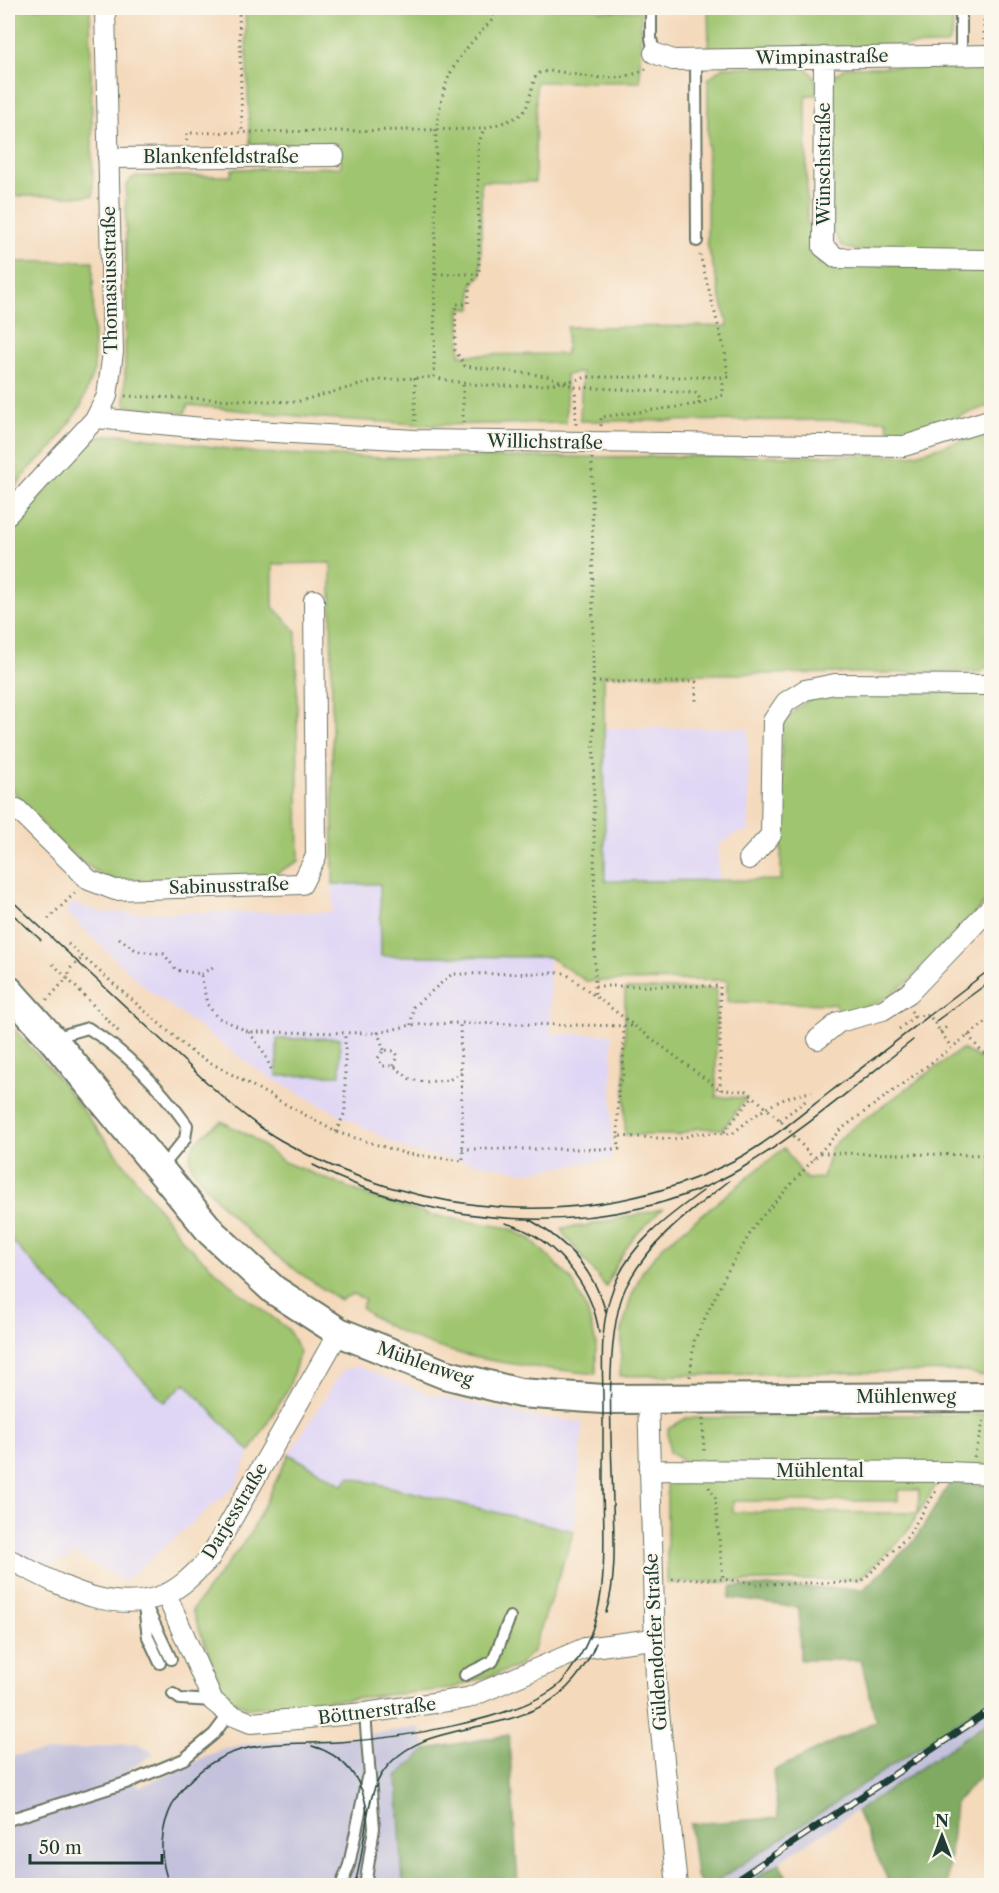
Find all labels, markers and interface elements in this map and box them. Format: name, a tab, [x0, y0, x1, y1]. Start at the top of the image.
street label: Wimpinastraße	[754, 45, 889, 69]
street label: Wünschstraße	[813, 102, 835, 227]
street label: Blankenfeldstraße	[143, 146, 299, 168]
street label: Thomasiusstraße	[98, 206, 122, 354]
street label: Willichstraße	[486, 430, 603, 454]
street label: Sabinusstraße	[168, 873, 290, 899]
street label: Mühlenweg	[374, 1337, 476, 1391]
street label: Mühlenweg	[856, 1386, 957, 1408]
street label: Darjesstraße	[198, 1459, 272, 1563]
street label: Mühlental	[776, 1460, 864, 1482]
street label: Güldendorfer Straße	[640, 1553, 672, 1731]
street label: Böttnerstraße	[317, 1693, 437, 1729]
north arrow	[912, 1806, 972, 1866]
text: N	[935, 1811, 949, 1831]
scale bar	[30, 1827, 162, 1865]
text: 50 m	[39, 1837, 82, 1859]

